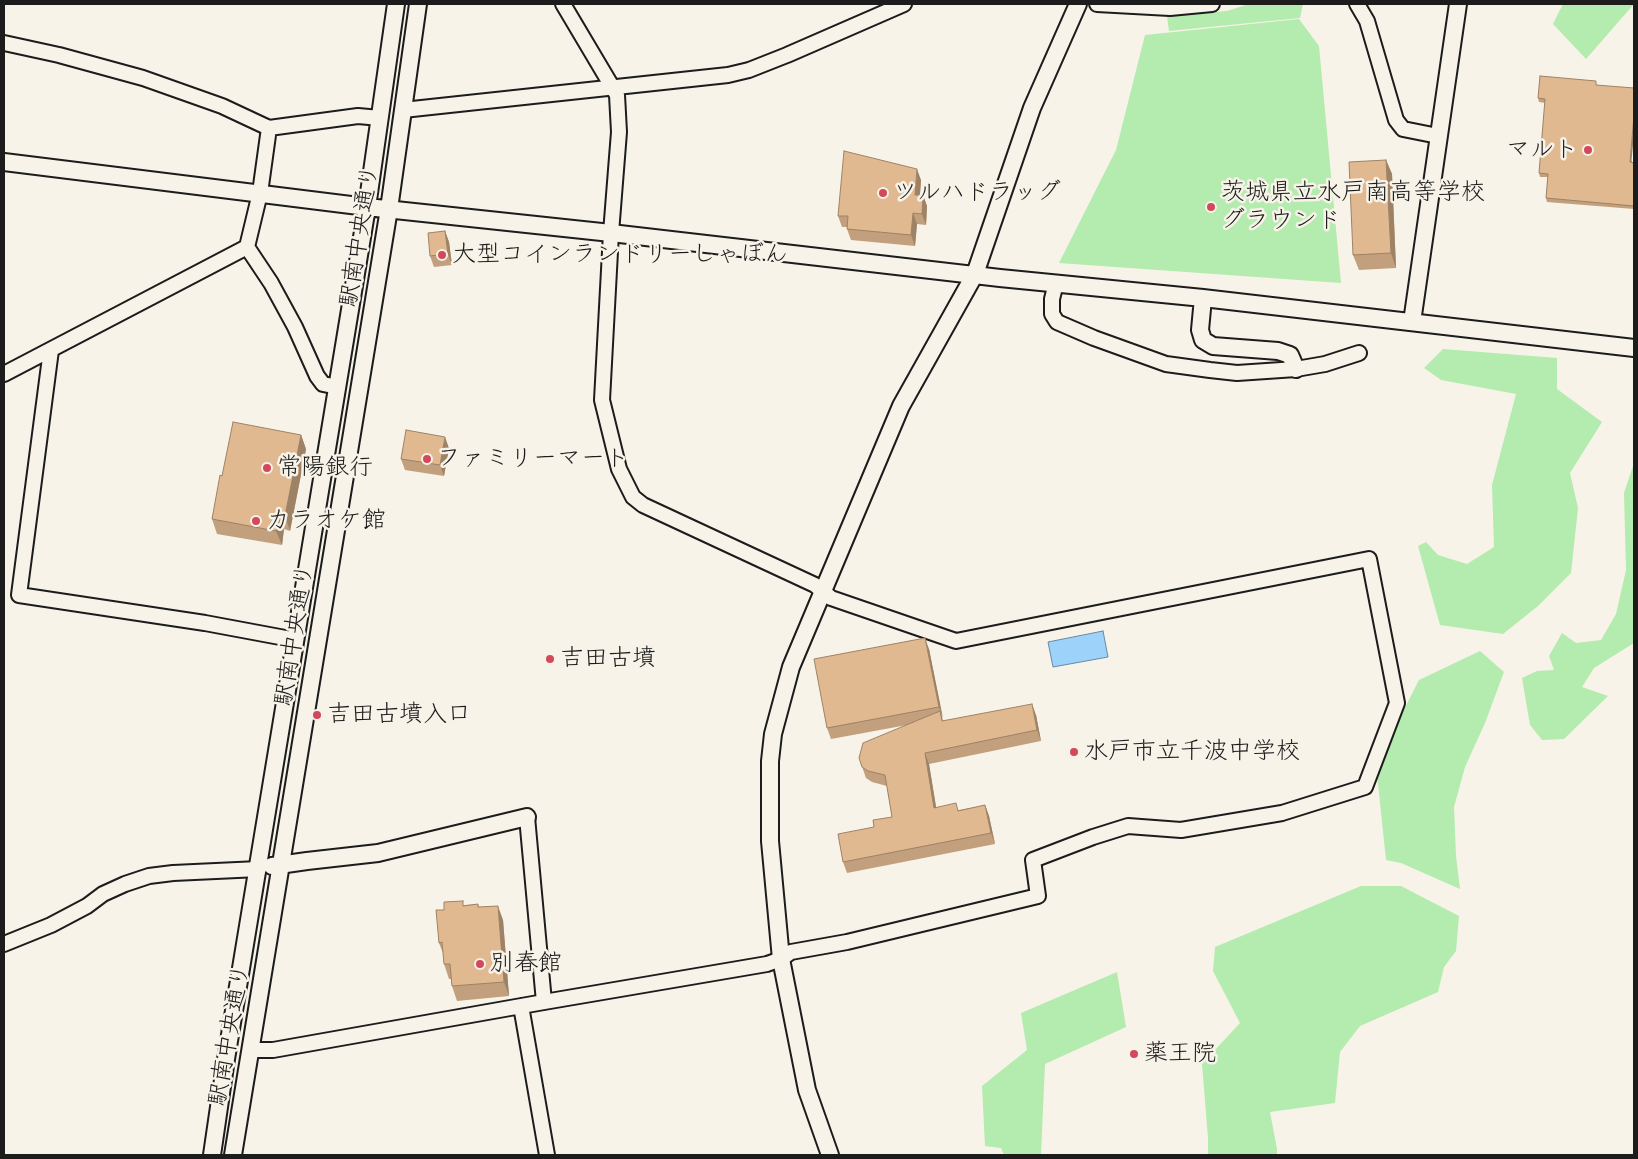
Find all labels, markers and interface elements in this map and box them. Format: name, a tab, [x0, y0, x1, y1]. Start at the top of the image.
place label: マルト	[1506, 136, 1578, 164]
marker: マルト	[1582, 144, 1594, 156]
street label: 駅南中央通り	[335, 163, 385, 309]
place label: ツルハドラッグ	[893, 179, 1061, 207]
place label: 茨城県立水戸南高等学校 グラウンド	[1221, 179, 1485, 235]
marker: ツルハドラッグ	[877, 187, 889, 199]
marker: 茨城県立水戸南高等学校 グラウンド	[1205, 201, 1217, 213]
place label: 大型コインランドリーしゃぼん	[452, 241, 788, 269]
marker: 大型コインランドリーしゃぼん	[436, 249, 448, 261]
place label: ファミリーマート	[437, 445, 629, 473]
marker: ファミリーマート	[421, 453, 433, 465]
place label: 常陽銀行	[277, 454, 373, 482]
marker: 常陽銀行	[261, 462, 273, 474]
place label: カラオケ館	[266, 507, 386, 535]
marker: カラオケ館	[250, 515, 262, 527]
street label: 駅南中央通り	[270, 562, 320, 708]
place label: 吉田古墳	[560, 645, 656, 673]
marker: 吉田古墳	[544, 653, 556, 665]
place label: 吉田古墳入口	[327, 701, 471, 729]
marker: 吉田古墳入口	[311, 709, 323, 721]
place label: 水戸市立千波中学校	[1084, 738, 1300, 766]
marker: 水戸市立千波中学校	[1068, 746, 1080, 758]
place label: 別春館	[490, 950, 562, 978]
marker: 別春館	[474, 958, 486, 970]
street label: 駅南中央通り	[203, 962, 257, 1108]
place label: 薬王院	[1144, 1040, 1216, 1068]
marker: 薬王院	[1128, 1048, 1140, 1060]

